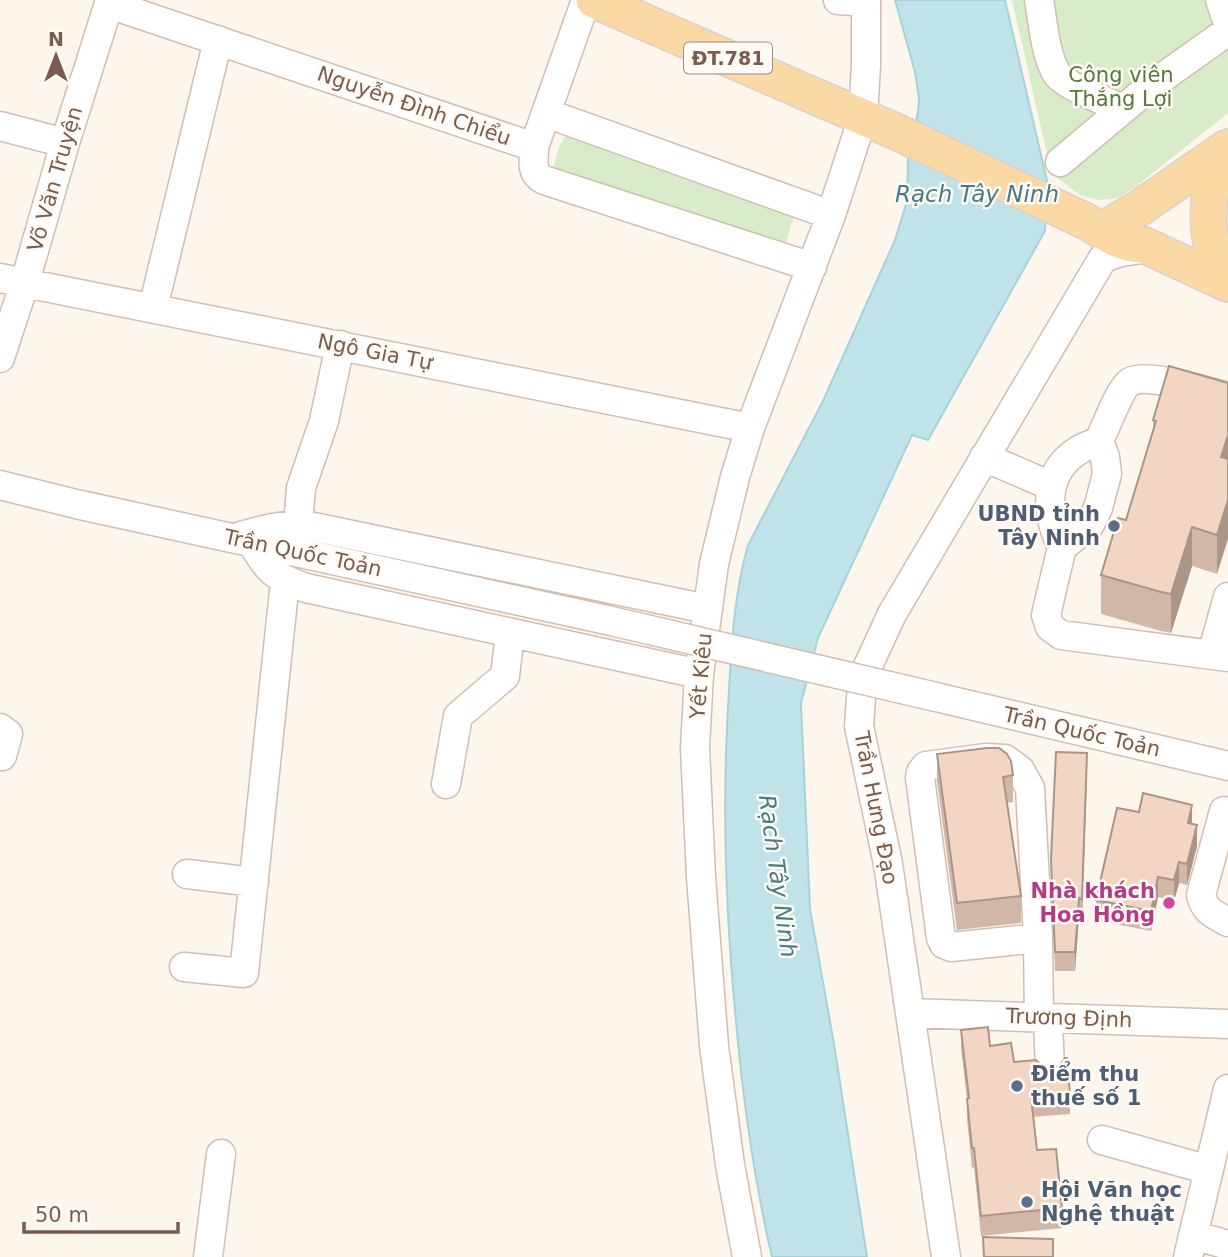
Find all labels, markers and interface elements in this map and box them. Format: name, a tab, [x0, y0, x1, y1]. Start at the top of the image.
north arrow	[21, 21, 91, 91]
text: N	[48, 28, 64, 50]
road number: ĐT.781	[684, 43, 772, 74]
street label: Nguyễn Đình Chiểu	[314, 61, 514, 150]
park label: Công viên Thắng Lợi	[1068, 63, 1174, 111]
street label: Võ Văn Truyện	[23, 104, 87, 254]
water label: Rạch Tây Ninh	[895, 181, 1059, 207]
street label: Ngô Gia Tự	[316, 329, 436, 375]
place label: UBND tỉnh Tây Ninh	[977, 502, 1100, 550]
marker: UBND tỉnh Tây Ninh	[1106, 518, 1122, 534]
street label: Trần Quốc Toản	[221, 524, 384, 581]
street label: Yết Kiêu	[685, 632, 717, 721]
street label: Trần Quốc Toản	[1000, 702, 1163, 762]
street label: Trần Hưng Đạo	[849, 728, 903, 887]
water label: Rạch Tây Ninh	[754, 793, 802, 959]
place label: Nhà khách Hoa Hồng	[1031, 879, 1155, 927]
marker: Nhà khách Hoa Hồng	[1161, 895, 1177, 911]
street label: Trương Định	[1004, 1004, 1133, 1032]
place label: Điểm thu thuế số 1	[1031, 1061, 1141, 1110]
marker: Điểm thu thuế số 1	[1009, 1078, 1025, 1094]
place label: Hội Văn học Nghệ thuật	[1041, 1178, 1182, 1226]
scale bar	[24, 1190, 178, 1234]
marker: Hội Văn học Nghệ thuật	[1019, 1194, 1035, 1210]
text: 50 m	[35, 1203, 89, 1227]

